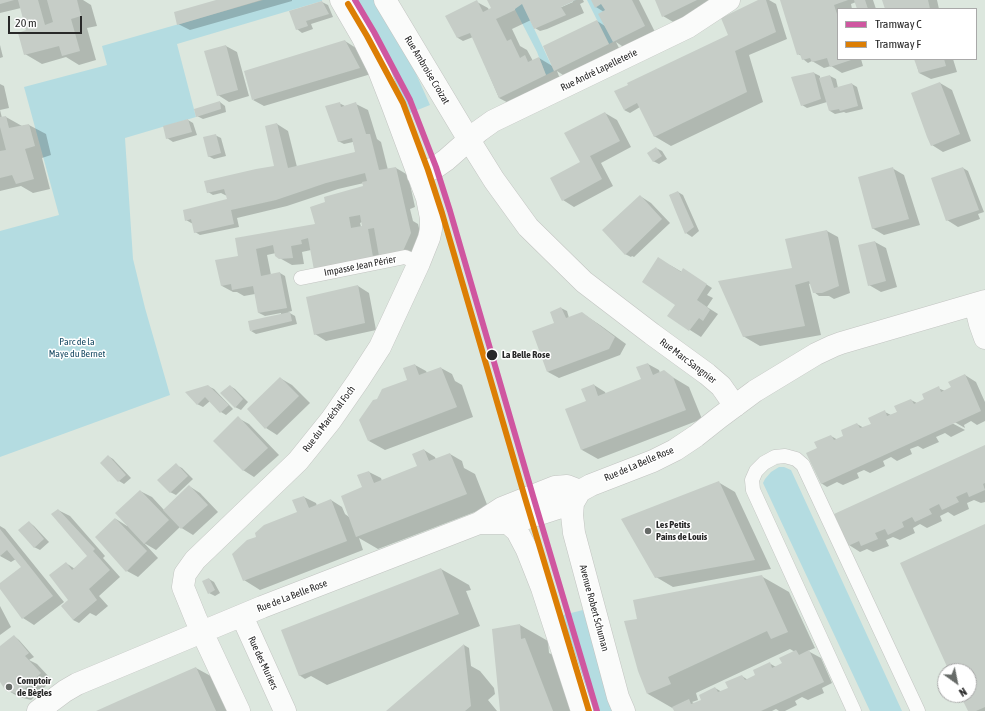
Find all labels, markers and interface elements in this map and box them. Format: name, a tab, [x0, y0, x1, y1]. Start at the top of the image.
scale bar	[10, 8, 84, 34]
legend	[837, 8, 977, 60]
text: 20 m	[15, 16, 37, 30]
text: Tramway C	[875, 17, 922, 31]
street label: Rue Ambroise Croizat	[402, 34, 452, 106]
text: Tramway F	[875, 37, 921, 51]
street label: Rue André Lapelleterie	[559, 46, 639, 94]
street label: Impasse Jean Périer	[323, 253, 397, 279]
park label: Parc de la Maye du Bernet	[49, 336, 105, 360]
street label: Rue Marc Sangnier	[657, 336, 719, 386]
marker: La Belle Rose	[485, 348, 499, 362]
place label: La Belle Rose	[502, 349, 550, 361]
street label: Rue du Maréchal Foch	[300, 384, 358, 454]
street label: Rue de La Belle Rose	[602, 444, 676, 484]
place label: Les Petits Pains de Louis	[656, 519, 707, 542]
marker: Les Petits Pains de Louis	[643, 526, 653, 536]
street label: Avenue Robert Schuman	[577, 563, 611, 653]
street label: Rue de La Belle Rose	[255, 577, 329, 615]
street label: Rue des Muriers	[245, 634, 281, 692]
north arrow	[937, 663, 977, 703]
place label: Comptoir de Bègles	[17, 675, 52, 698]
marker: Comptoir de Bègles	[4, 682, 14, 692]
text: N	[957, 685, 969, 699]

